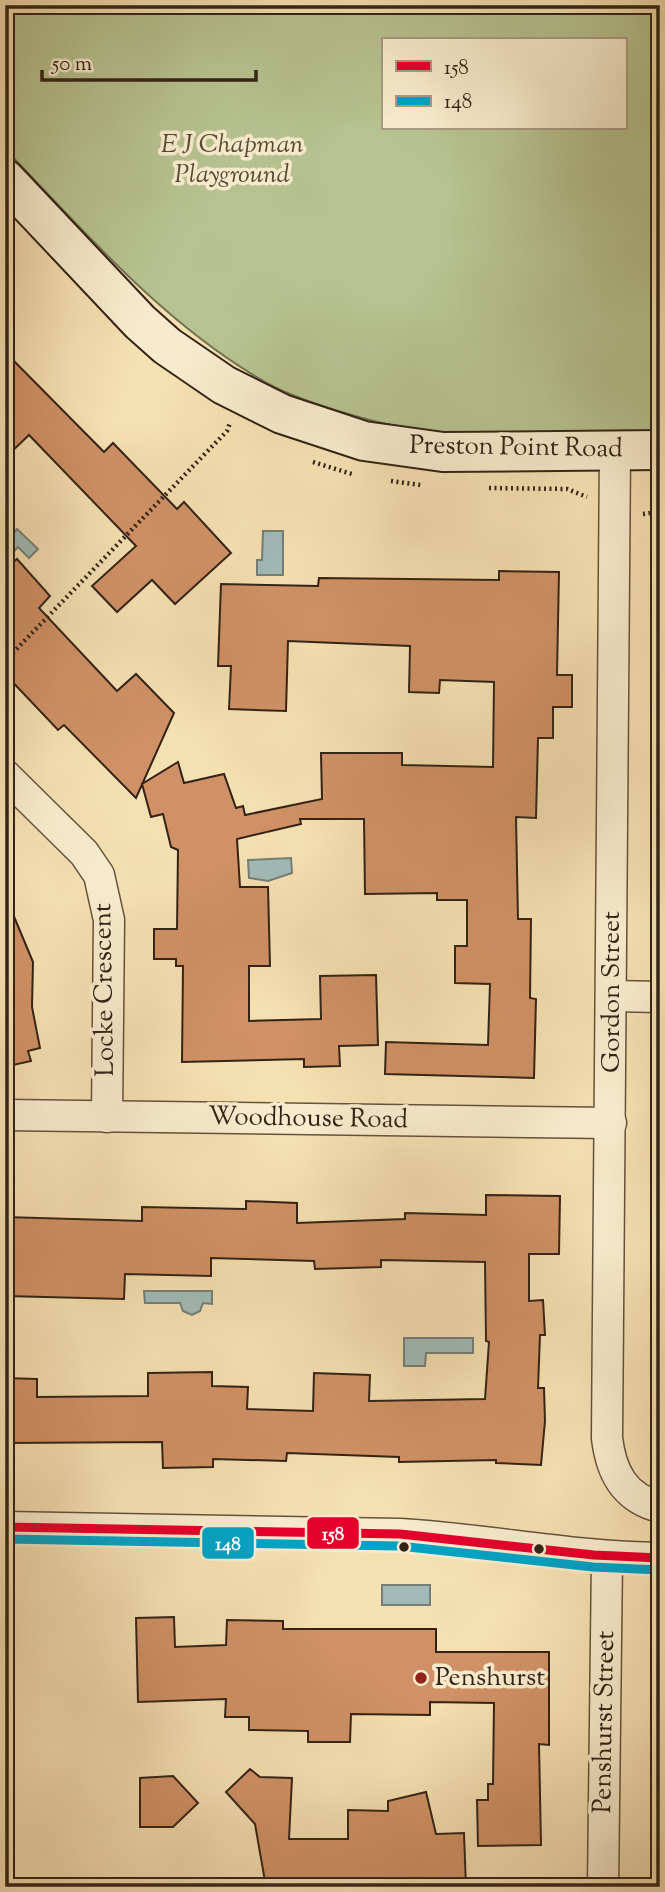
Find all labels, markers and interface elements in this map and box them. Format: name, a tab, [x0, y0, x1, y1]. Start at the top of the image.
scale bar	[42, 38, 256, 82]
legend	[382, 38, 626, 130]
text: 50 m	[51, 50, 92, 80]
text: 158	[444, 54, 469, 84]
text: 148	[444, 88, 472, 118]
park label: E J Chapman Playground	[161, 127, 304, 194]
street label: Preston Point Road	[409, 428, 623, 468]
street label: Locke Crescent	[85, 903, 125, 1077]
street label: Gordon Street	[594, 911, 631, 1073]
street label: Woodhouse Road	[208, 1099, 409, 1139]
line badge: 158	[306, 1516, 360, 1550]
text: 158	[322, 1522, 345, 1549]
line badge: 148	[201, 1526, 255, 1560]
text: 148	[215, 1532, 241, 1559]
unlabelled marker	[397, 1540, 411, 1554]
unlabelled marker	[532, 1542, 546, 1556]
street label: Penshurst Street	[585, 1630, 625, 1814]
place label: Penshurst	[435, 1660, 545, 1697]
marker: Penshurst	[413, 1670, 429, 1686]

